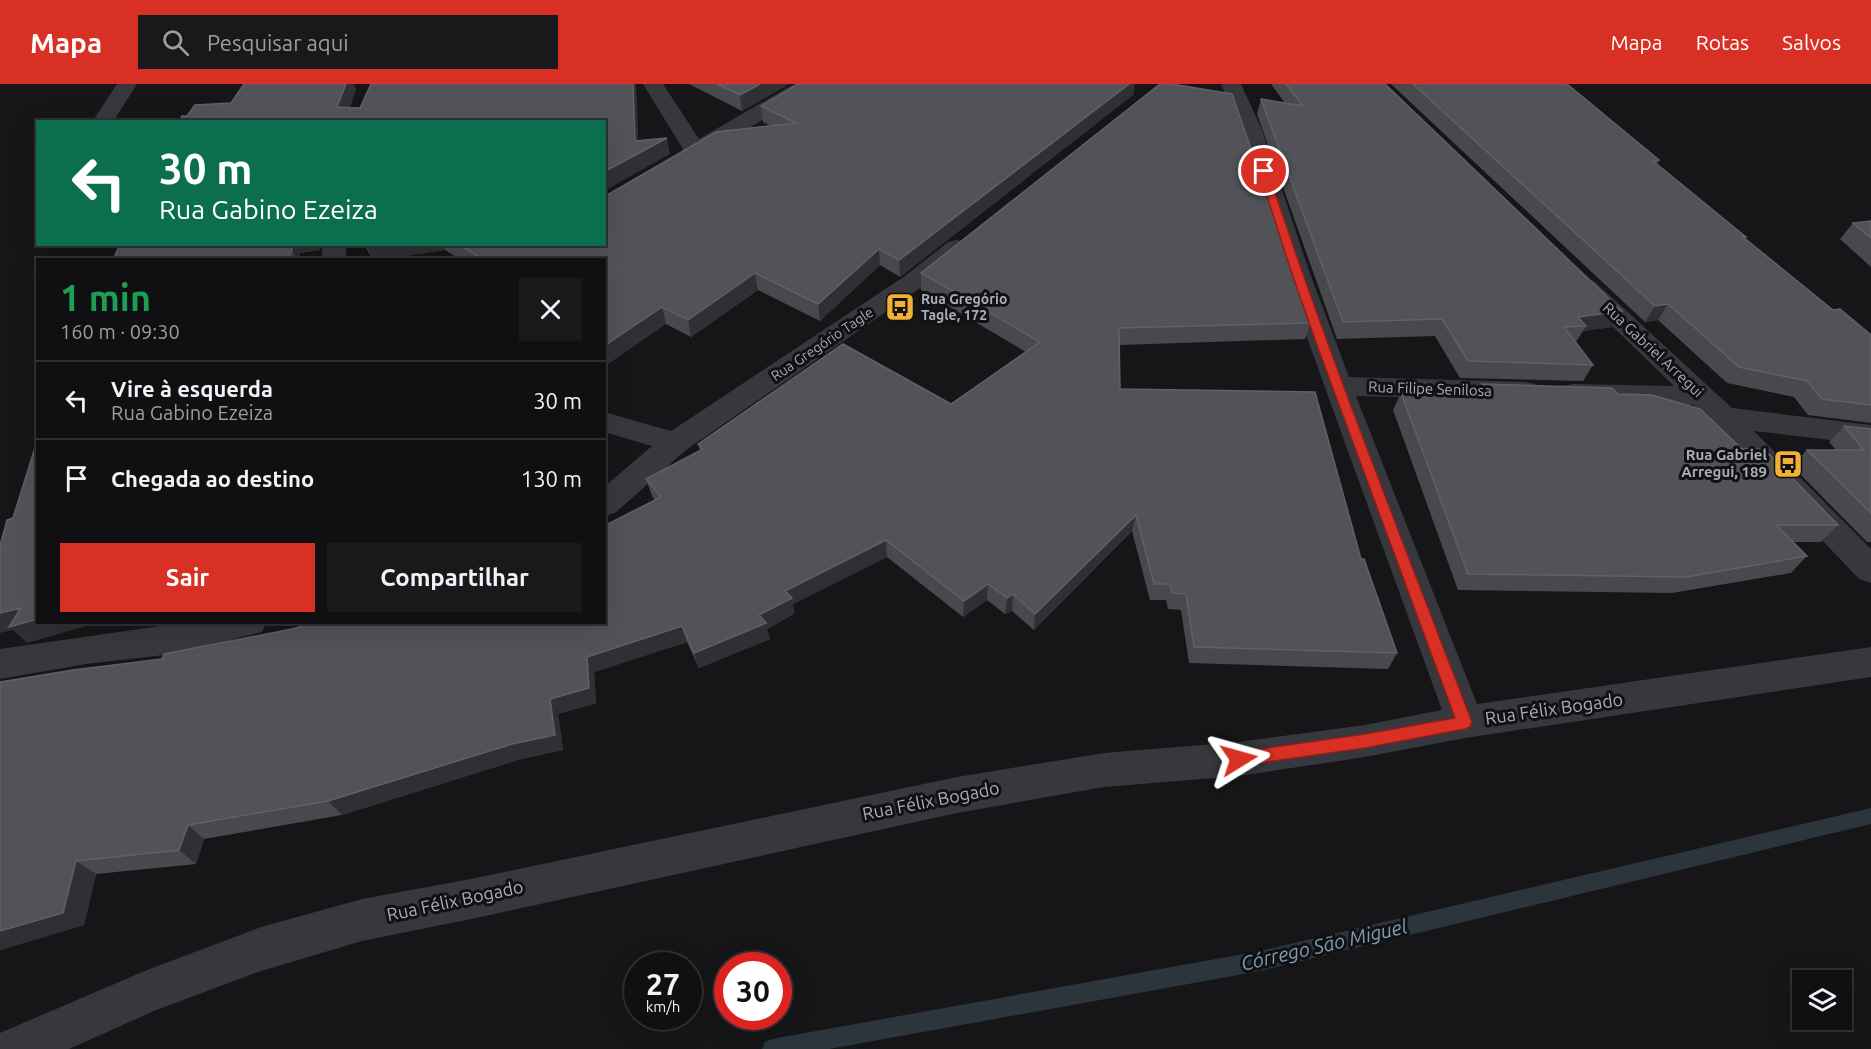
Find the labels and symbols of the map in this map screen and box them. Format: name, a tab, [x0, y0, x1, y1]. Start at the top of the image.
pin	[1238, 145, 1289, 196]
bus stop icon: Rua Gregório Tagle, 172	[884, 291, 916, 323]
place label: Rua Gregório Tagle, 172	[921, 291, 1007, 323]
street label: Rua Gabriel Arregui	[1600, 299, 1707, 400]
street label: Rua Gregório Tagle	[768, 304, 876, 384]
street label: Rua Filipe Senilosa	[1368, 378, 1492, 399]
place label: Rua Gabriel Arregui, 189	[1681, 446, 1767, 480]
bus stop icon: Rua Gabriel Arregui, 189	[1772, 448, 1804, 480]
street label: Rua Félix Bogado	[1484, 688, 1624, 728]
position arrow	[1207, 727, 1271, 791]
street label: Rua Félix Bogado	[861, 777, 1001, 823]
street label: Rua Félix Bogado	[385, 876, 525, 924]
water label: Córrego São Miguel	[1238, 914, 1410, 975]
speed limit sign: 30	[714, 952, 792, 1030]

